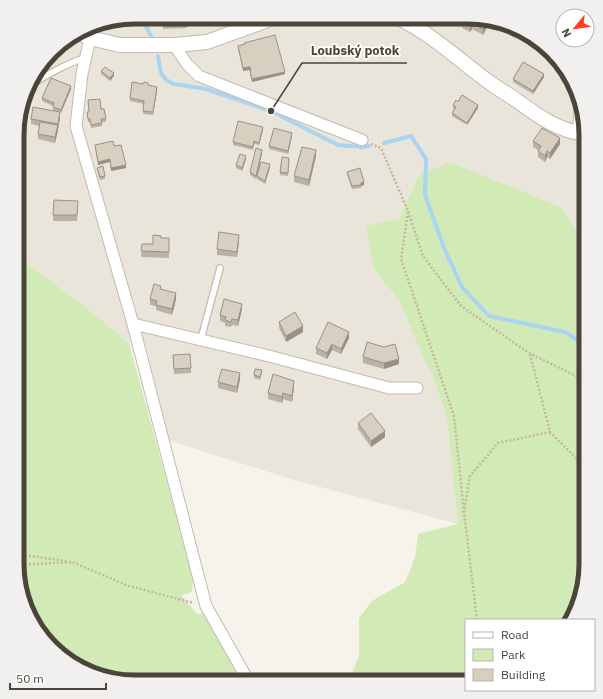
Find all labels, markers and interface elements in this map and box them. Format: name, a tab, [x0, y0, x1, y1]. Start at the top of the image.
north arrow	[555, 8, 595, 48]
text: N	[558, 26, 574, 40]
callout: Loubský potok	[302, 38, 407, 63]
text: Loubský potok	[311, 42, 400, 59]
legend	[465, 619, 595, 691]
text: Road	[501, 627, 529, 642]
text: Park	[501, 647, 526, 662]
scale bar	[10, 665, 106, 691]
text: Building	[501, 667, 546, 682]
text: 50 m	[16, 671, 44, 686]

